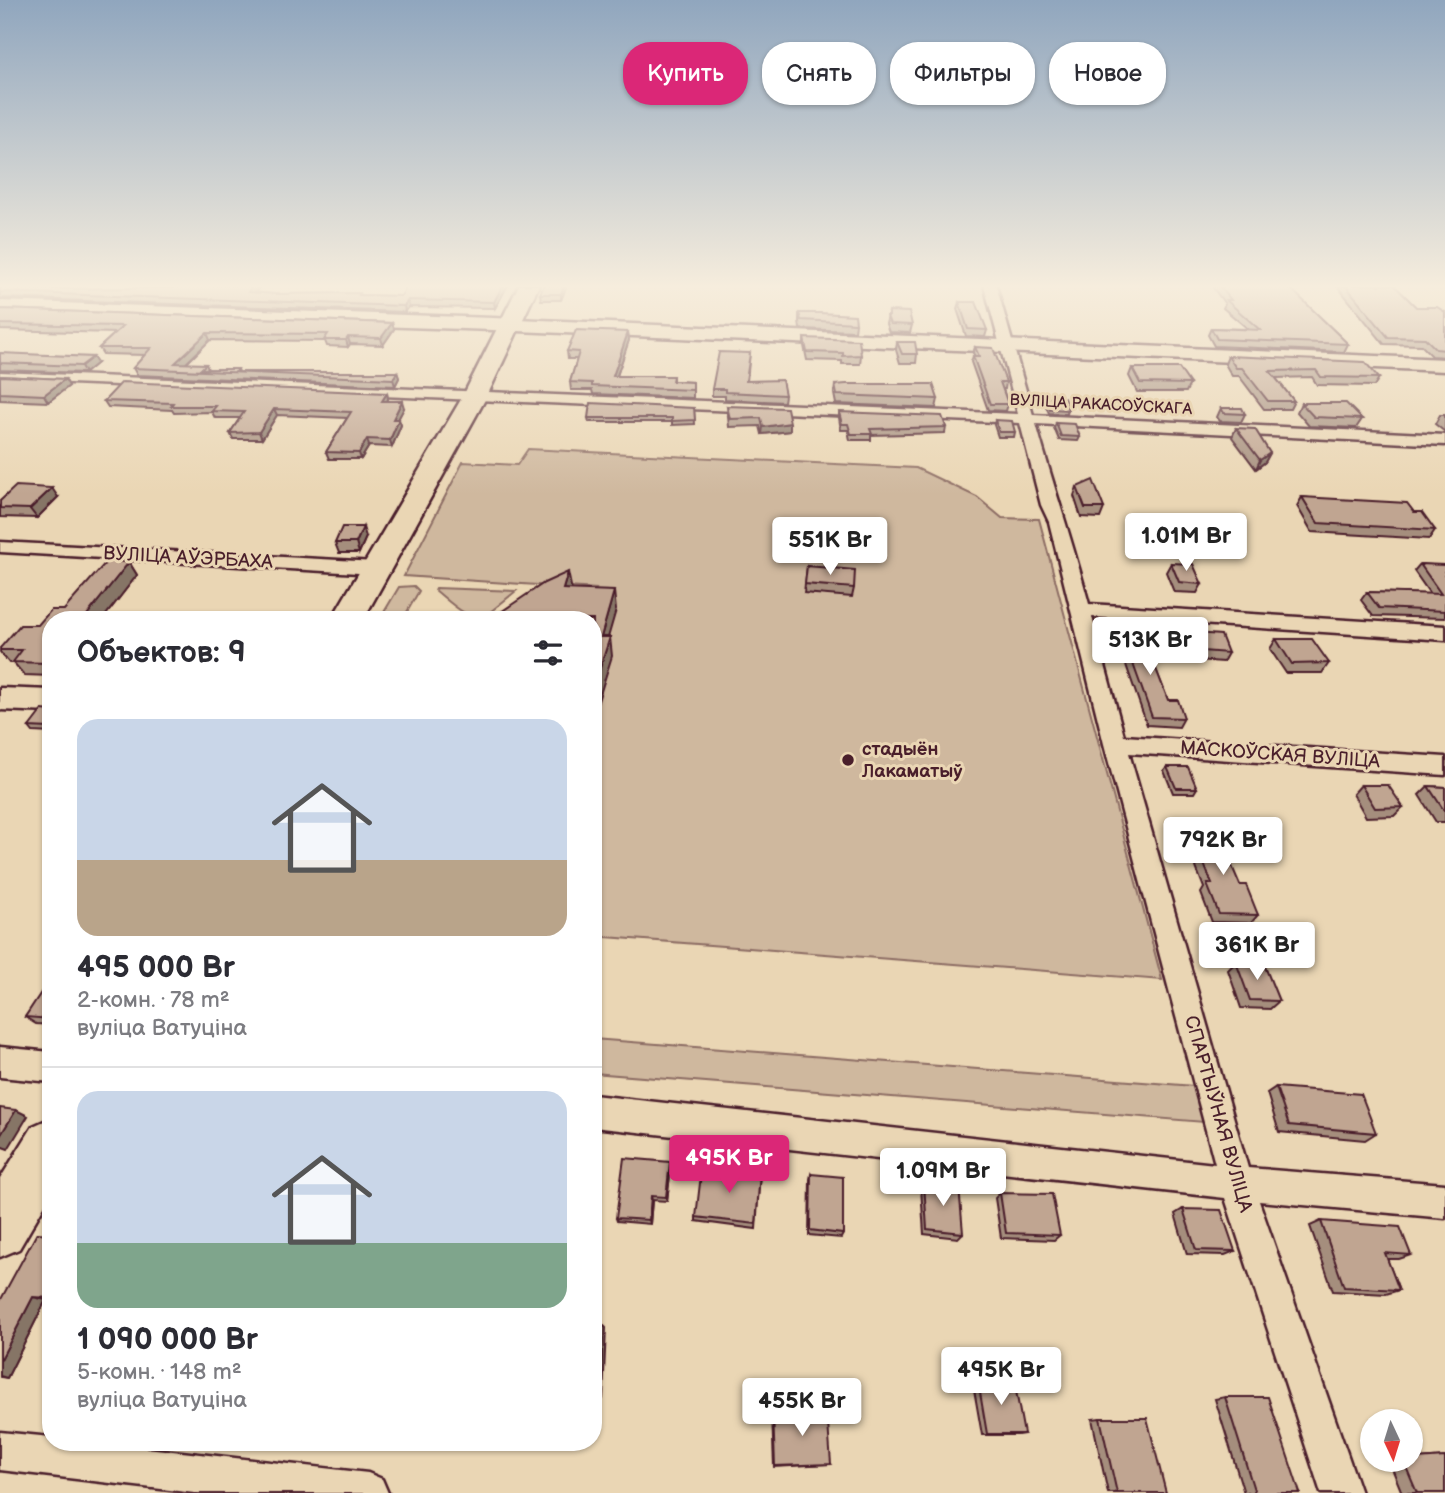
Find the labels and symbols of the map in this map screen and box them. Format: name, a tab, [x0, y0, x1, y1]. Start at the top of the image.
street label: ВУЛІЦА РАКАСОЎСКАГА	[1009, 390, 1193, 419]
pin: 1.01M Br	[1114, 514, 1258, 573]
pin: 551K Br	[765, 518, 895, 577]
street label: ВУЛІЦА АЎЭРБАХА	[103, 542, 274, 574]
pin: 513K Br	[1085, 618, 1215, 677]
street label: МАСКОЎСКАЯ ВУЛІЦА	[1179, 737, 1381, 773]
place label: стадыён Лакаматыў	[861, 738, 962, 783]
marker: стадыён Лакаматыў	[840, 752, 856, 768]
pin: 792K Br	[1158, 818, 1288, 877]
pin: 361K Br	[1192, 922, 1322, 982]
street label: СПАРТЫЎНАЯ ВУЛІЦА	[1179, 1013, 1257, 1215]
pin: 495K Br	[664, 1136, 794, 1195]
pin: 1.09M Br	[871, 1148, 1015, 1208]
pin: 495K Br	[936, 1348, 1066, 1407]
pin: 455K Br	[737, 1378, 867, 1438]
north arrow	[1360, 1409, 1423, 1472]

